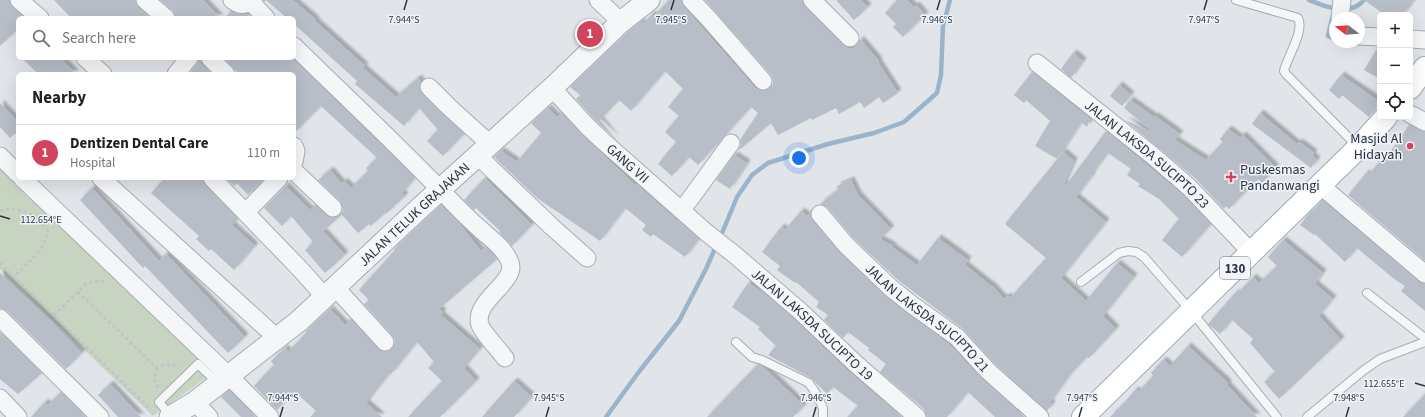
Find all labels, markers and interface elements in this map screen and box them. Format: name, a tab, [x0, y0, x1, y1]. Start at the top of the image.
north arrow	[1329, 12, 1365, 48]
map controls	[1377, 12, 1413, 120]
button: +	[1377, 12, 1413, 48]
text: 7.944°S	[388, 13, 420, 27]
text: 7.945°S	[655, 13, 687, 27]
text: 7.946°S	[921, 13, 953, 27]
text: 7.947°S	[1188, 13, 1220, 27]
search box	[16, 16, 296, 60]
pin: 1	[577, 19, 603, 49]
icon: search	[30, 27, 52, 49]
text: Search here	[62, 28, 136, 49]
button: −	[1377, 48, 1413, 84]
button: locate	[1377, 84, 1413, 120]
text: Nearby	[32, 86, 86, 110]
street label: JALAN LAKSDA SUCIPTO 23	[1080, 96, 1214, 213]
place label: Masjid Al Hidayah	[1350, 129, 1402, 165]
text: Dentizen Dental Care	[70, 133, 209, 154]
street label: GANG VII	[601, 139, 653, 188]
marker: Masjid Al Hidayah	[1405, 141, 1415, 151]
text: 1	[42, 144, 48, 162]
text: 110 m	[247, 144, 280, 162]
your location	[789, 148, 809, 168]
text: Hospital	[70, 154, 115, 172]
street label: JALAN TELUK GRAJAKAN	[355, 158, 475, 271]
place label: Puskesmas Pandanwangi	[1240, 160, 1320, 196]
marker: Puskesmas Pandanwangi	[1225, 171, 1237, 183]
text: 112.654°E	[21, 213, 61, 227]
road number: 130	[1220, 257, 1250, 279]
street label: JALAN LAKSDA SUCIPTO 21	[860, 259, 994, 377]
street label: JALAN LAKSDA SUCIPTO 19	[747, 264, 877, 386]
text: 112.655°E	[1364, 377, 1404, 391]
text: 7.944°S	[267, 391, 299, 405]
text: 7.945°S	[533, 391, 565, 405]
text: 7.946°S	[800, 391, 832, 405]
text: 7.947°S	[1066, 391, 1098, 405]
text: 7.948°S	[1333, 391, 1365, 405]

